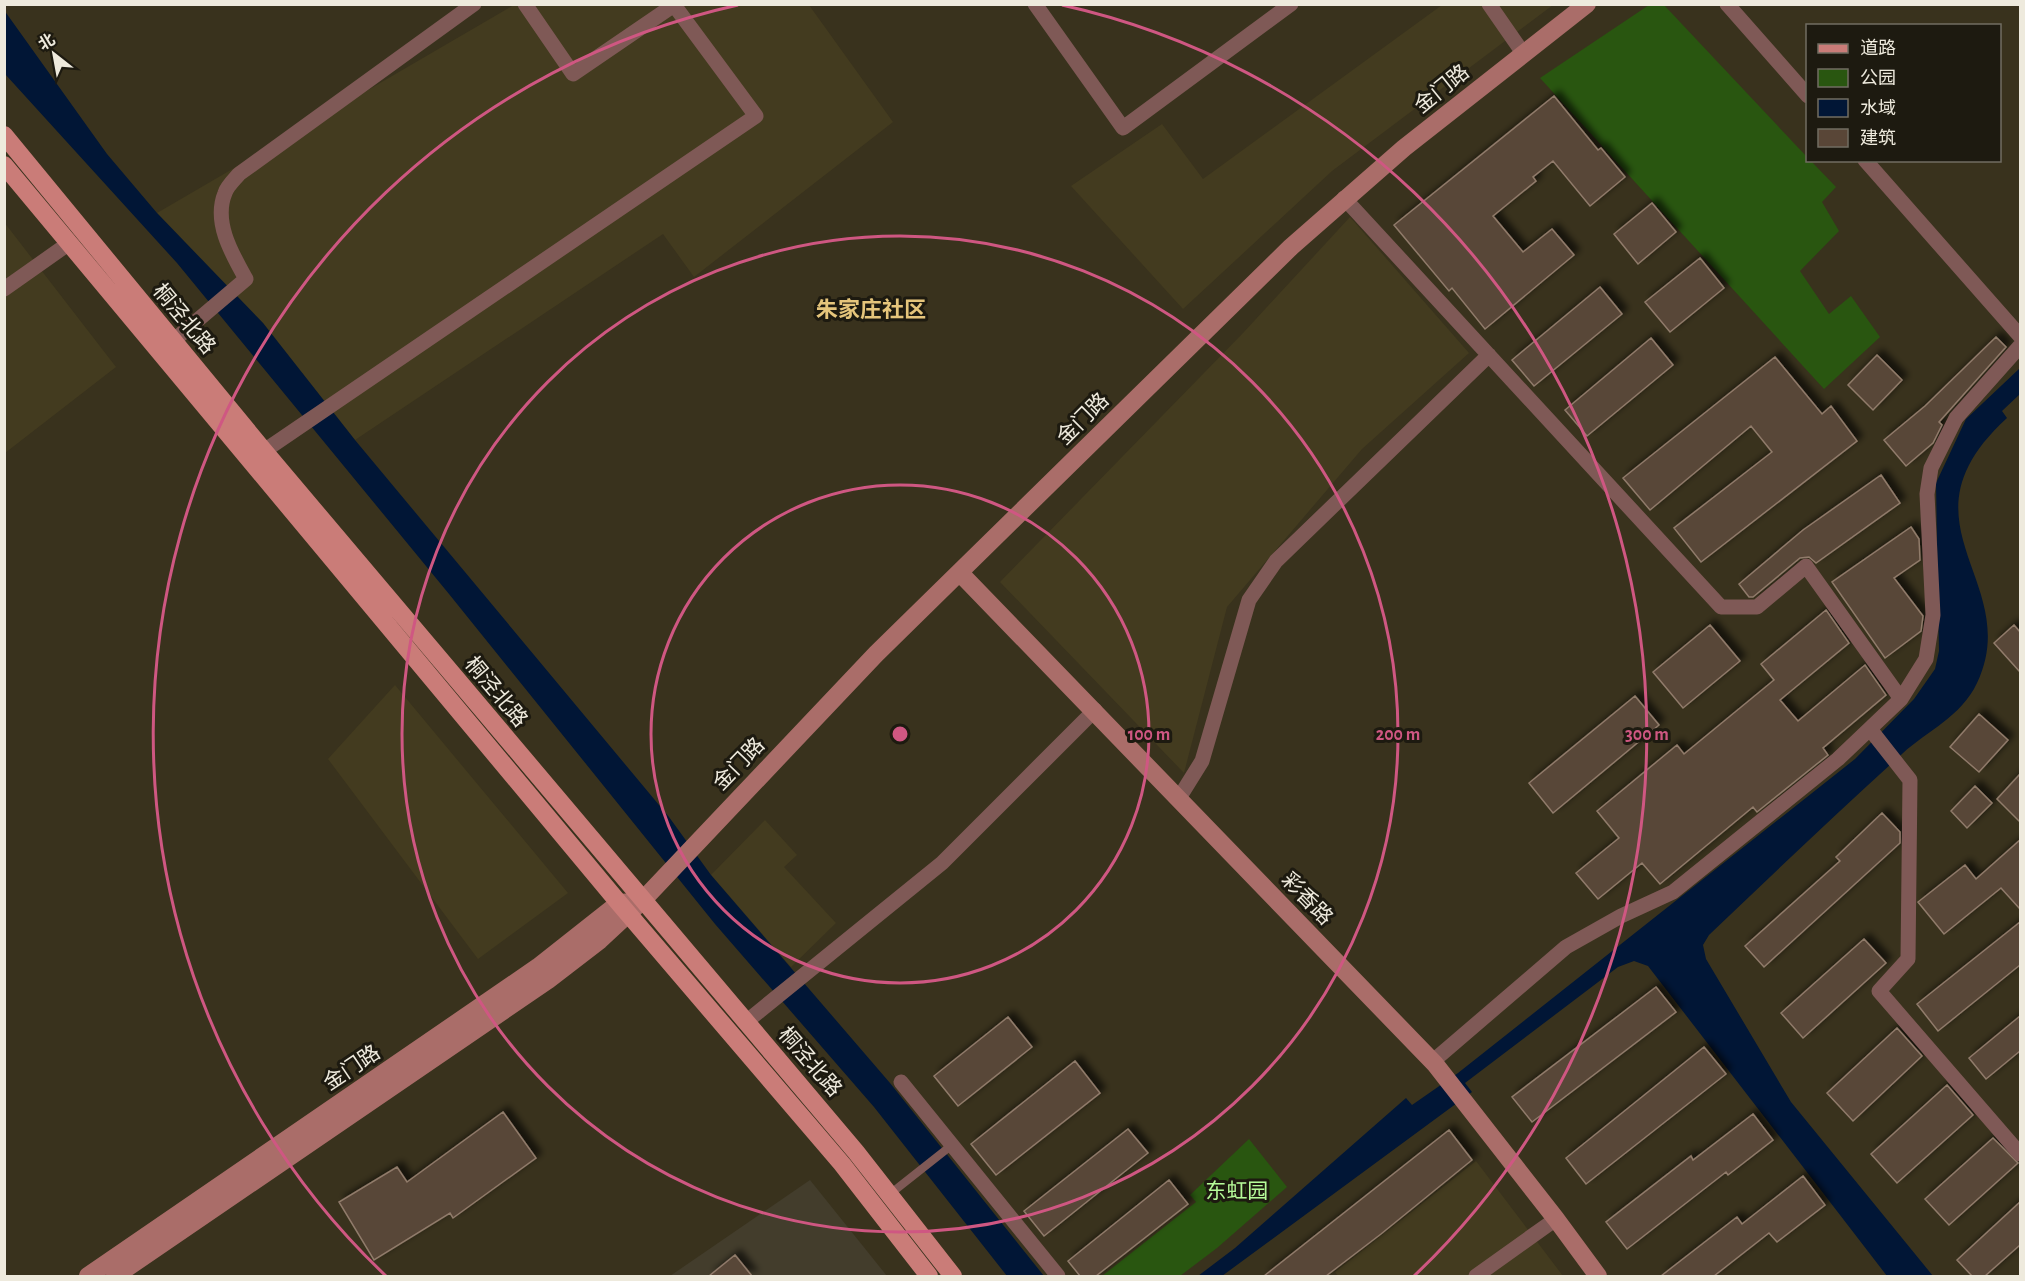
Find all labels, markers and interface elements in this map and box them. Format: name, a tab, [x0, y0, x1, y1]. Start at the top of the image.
north arrow	[24, 24, 84, 84]
legend	[1806, 24, 2001, 162]
text: 北	[35, 30, 58, 53]
text: 道路	[1860, 38, 1896, 58]
street label: 金门路	[1410, 60, 1473, 117]
text: 公园	[1860, 69, 1896, 88]
text: 水域	[1860, 99, 1896, 118]
text: 建筑	[1860, 128, 1896, 148]
street label: 桐泾北路	[149, 279, 220, 358]
district label: 朱家庄社区	[816, 298, 926, 321]
street label: 金门路	[1053, 389, 1113, 449]
street label: 桐泾北路	[461, 652, 532, 731]
centre of rings	[890, 724, 910, 744]
text: 100 m	[1128, 726, 1170, 744]
text: 200 m	[1376, 726, 1420, 744]
text: 300 m	[1625, 726, 1669, 744]
street label: 金门路	[709, 733, 768, 794]
street label: 彩香路	[1278, 868, 1337, 929]
street label: 桐泾北路	[775, 1023, 846, 1101]
street label: 金门路	[319, 1041, 384, 1094]
park label: 东虹园	[1206, 1180, 1269, 1202]

